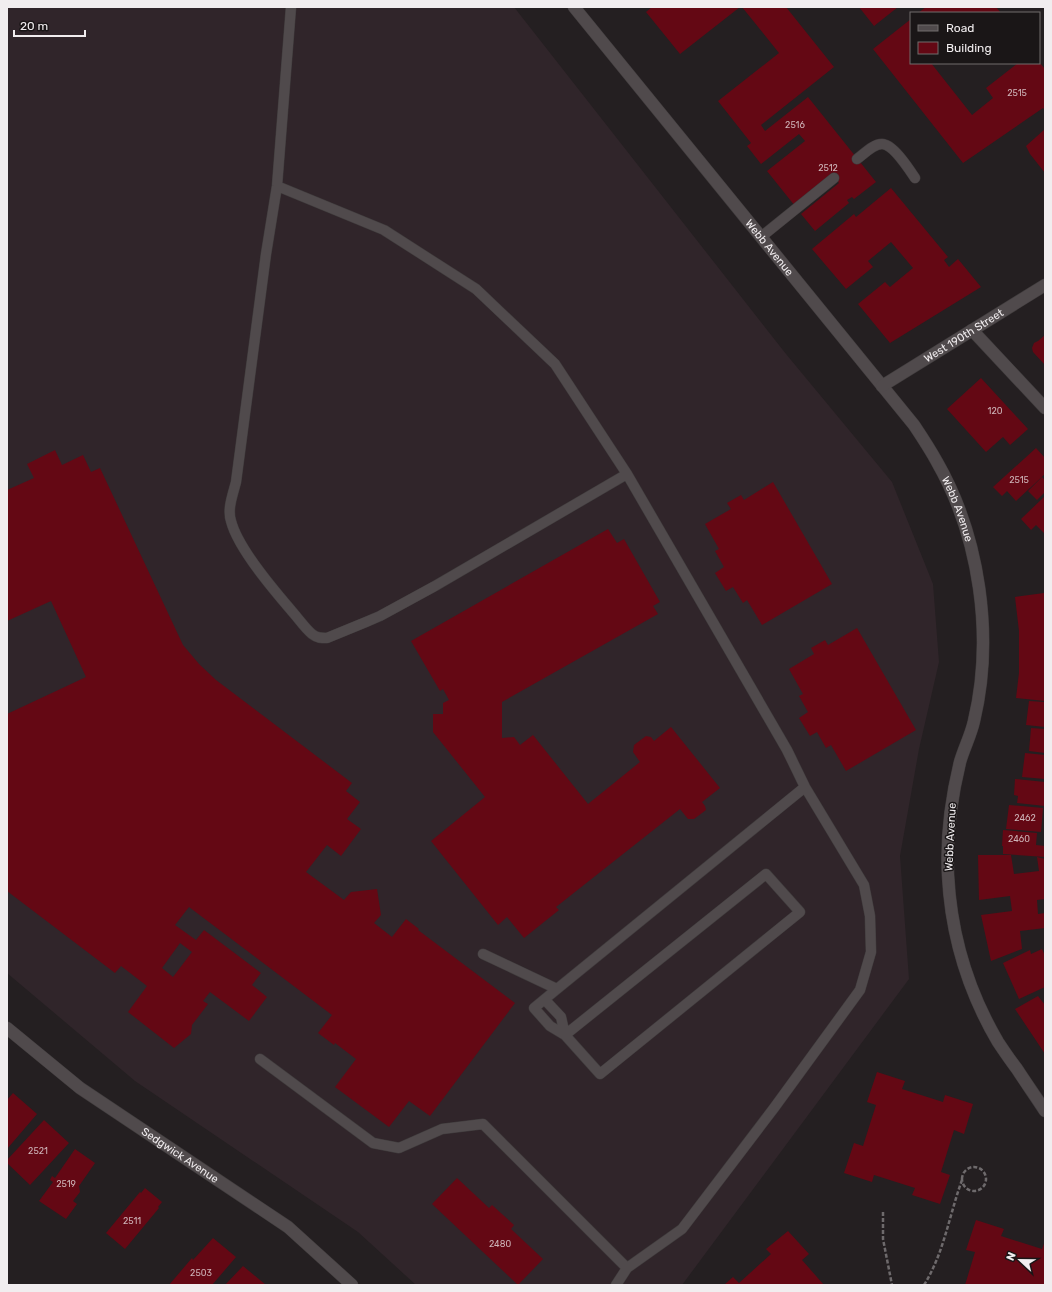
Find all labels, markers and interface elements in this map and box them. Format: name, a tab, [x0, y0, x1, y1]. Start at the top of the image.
scale bar	[14, 12, 85, 38]
legend	[910, 12, 1040, 64]
text: 20 m	[20, 19, 48, 33]
text: Road	[946, 21, 974, 35]
text: Building	[946, 41, 992, 55]
house number: 2515	[1007, 88, 1027, 98]
house number: 2516	[785, 120, 805, 130]
house number: 2512	[818, 163, 838, 173]
street label: Webb Avenue	[742, 217, 796, 279]
street label: West 190th Street	[922, 306, 1007, 365]
house number: 120	[988, 406, 1003, 416]
street label: Webb Avenue	[939, 474, 975, 543]
house number: 2515	[1009, 475, 1029, 485]
street label: Webb Avenue	[942, 802, 959, 872]
house number: 2462	[1014, 813, 1036, 823]
house number: 2460	[1008, 834, 1030, 844]
street label: Sedgwick Avenue	[139, 1125, 221, 1186]
house number: 2521	[28, 1146, 48, 1156]
house number: 2519	[56, 1179, 76, 1189]
house number: 2511	[123, 1216, 141, 1226]
house number: 2480	[489, 1239, 511, 1249]
north arrow	[1000, 1240, 1040, 1280]
text: N	[1004, 1250, 1019, 1263]
house number: 2503	[190, 1268, 212, 1278]

